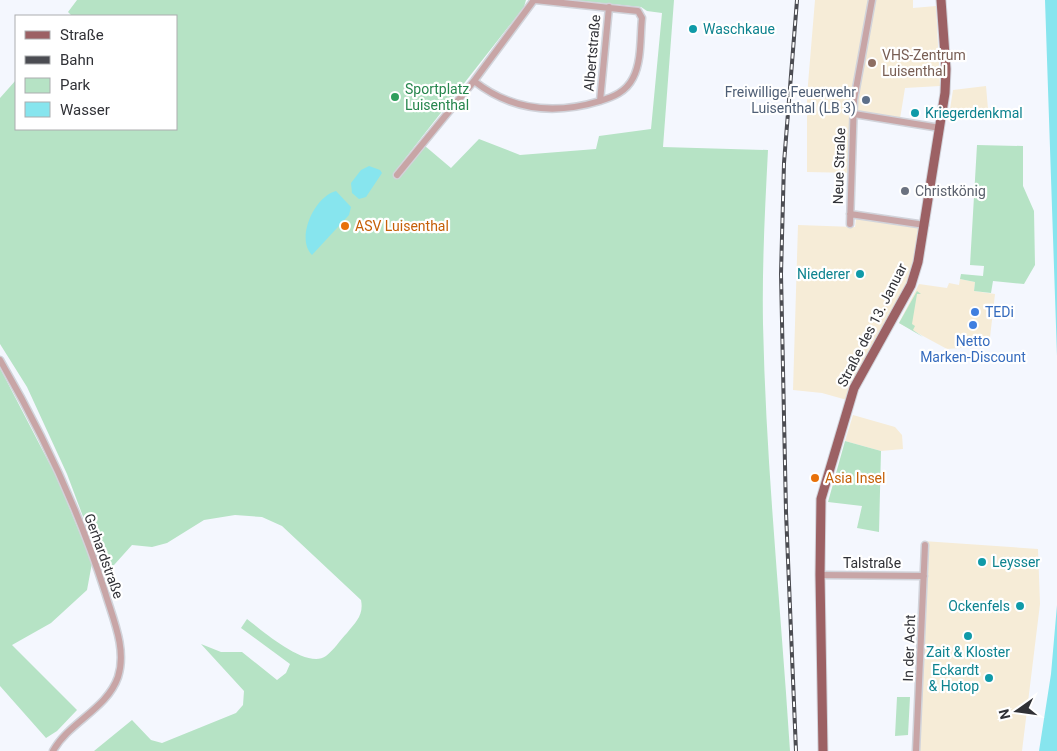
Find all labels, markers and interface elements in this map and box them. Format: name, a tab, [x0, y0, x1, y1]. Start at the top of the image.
street label: Albertstraße	[581, 14, 603, 92]
legend	[15, 15, 178, 130]
place label: Waschkaue	[703, 21, 775, 37]
marker: Waschkaue	[687, 23, 699, 35]
text: Straße	[60, 26, 104, 44]
place label: VHS-Zentrum Luisenthal	[882, 47, 966, 79]
text: Bahn	[60, 51, 94, 69]
marker: VHS-Zentrum Luisenthal	[866, 57, 878, 69]
text: Park	[60, 76, 91, 94]
place label: Sportplatz Luisenthal	[405, 81, 469, 113]
place label: Freiwillige Feuerwehr Luisenthal (LB 3)	[725, 84, 856, 117]
marker: Sportplatz Luisenthal	[389, 91, 401, 103]
marker: Freiwillige Feuerwehr Luisenthal (LB 3)	[860, 94, 872, 106]
text: Wasser	[60, 101, 110, 119]
place label: Kriegerdenkmal	[925, 105, 1023, 121]
marker: Kriegerdenkmal	[909, 107, 921, 119]
street label: Neue Straße	[830, 127, 848, 205]
place label: Christkönig	[915, 183, 986, 199]
marker: Christkönig	[899, 185, 911, 197]
place label: ASV Luisenthal	[355, 218, 449, 234]
marker: ASV Luisenthal	[339, 220, 351, 232]
street label: Straße des 13. Januar	[834, 260, 910, 389]
place label: Niederer	[797, 266, 850, 282]
marker: Niederer	[854, 268, 866, 280]
place label: TEDi	[985, 304, 1014, 320]
marker: TEDi	[969, 306, 981, 318]
marker: Netto Marken-Discount	[967, 319, 979, 331]
place label: Netto Marken-Discount	[920, 333, 1026, 365]
place label: Asia Insel	[825, 470, 885, 486]
marker: Asia Insel	[809, 472, 821, 484]
street label: Gerhardstraße	[81, 511, 127, 601]
place label: Leysser	[992, 554, 1040, 570]
street label: Talstraße	[843, 555, 901, 571]
marker: Leysser	[976, 556, 988, 568]
place label: Ockenfels	[948, 598, 1010, 614]
marker: Ockenfels	[1014, 600, 1026, 612]
street label: In der Acht	[900, 614, 918, 682]
marker: Zait & Kloster	[962, 630, 974, 642]
place label: Zait & Kloster	[926, 644, 1010, 660]
place label: Eckardt & Hotop	[929, 662, 979, 694]
marker: Eckardt & Hotop	[983, 672, 995, 684]
north arrow	[992, 686, 1042, 736]
text: N	[995, 707, 1013, 721]

